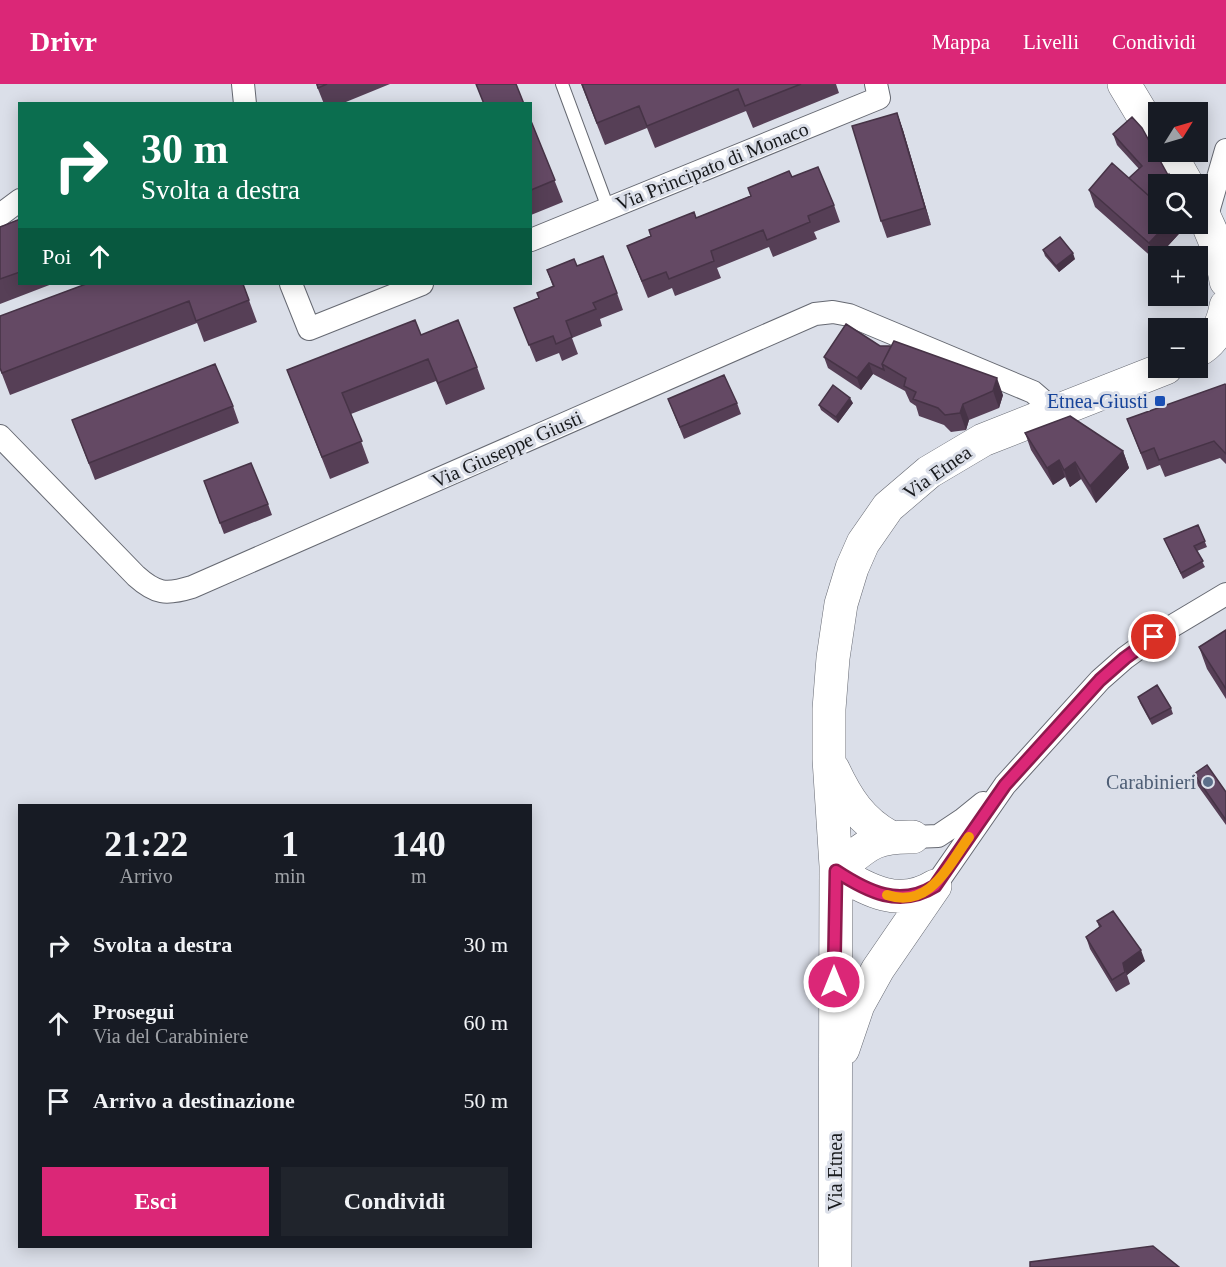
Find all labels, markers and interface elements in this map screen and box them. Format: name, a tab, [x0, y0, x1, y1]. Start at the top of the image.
text: Drivr	[30, 26, 97, 57]
text: Mappa	[932, 30, 990, 54]
text: Livelli	[1023, 30, 1079, 54]
text: Condividi	[1112, 30, 1196, 54]
north arrow	[1148, 102, 1208, 162]
map controls	[1148, 102, 1208, 378]
street label: Via Principato di Monaco	[612, 117, 812, 216]
icon: right	[42, 126, 120, 204]
text: 30 m	[141, 126, 229, 172]
button: search	[1148, 174, 1208, 234]
text: Svolta a destra	[141, 175, 300, 205]
icon: ahead	[83, 240, 116, 273]
text: Poi	[42, 244, 71, 269]
button: +	[1148, 246, 1208, 306]
button: −	[1148, 318, 1208, 378]
place label: Etnea-Giusti	[1047, 390, 1148, 412]
marker: Etnea-Giusti	[1153, 394, 1167, 408]
street label: Via Giuseppe Giusti	[428, 406, 586, 493]
street label: Via Etnea	[899, 440, 975, 503]
pin	[1128, 611, 1179, 662]
icon: arrive	[1137, 620, 1170, 653]
place label: Carabinieri	[1106, 771, 1196, 793]
marker: Carabinieri	[1201, 775, 1215, 789]
text: 21:22	[104, 824, 188, 864]
text: 1	[281, 824, 299, 864]
text: 140	[392, 824, 446, 864]
text: Arrivo	[120, 865, 173, 887]
text: min	[274, 865, 306, 887]
text: m	[411, 865, 427, 887]
icon: right	[42, 929, 75, 962]
text: Svolta a destra	[93, 932, 232, 957]
text: 30 m	[463, 932, 508, 957]
position arrow	[802, 950, 866, 1014]
text: Prosegui	[93, 999, 174, 1024]
icon: ahead	[42, 1007, 75, 1040]
text: 60 m	[463, 1010, 508, 1035]
text: Via del Carabiniere	[93, 1025, 248, 1047]
icon: arrive	[42, 1085, 75, 1118]
text: Arrivo a destinazione	[93, 1088, 295, 1113]
text: 50 m	[463, 1088, 508, 1113]
street label: Via Etnea	[824, 1133, 846, 1211]
button: Esci	[42, 1167, 269, 1236]
button: Condividi	[281, 1167, 508, 1236]

